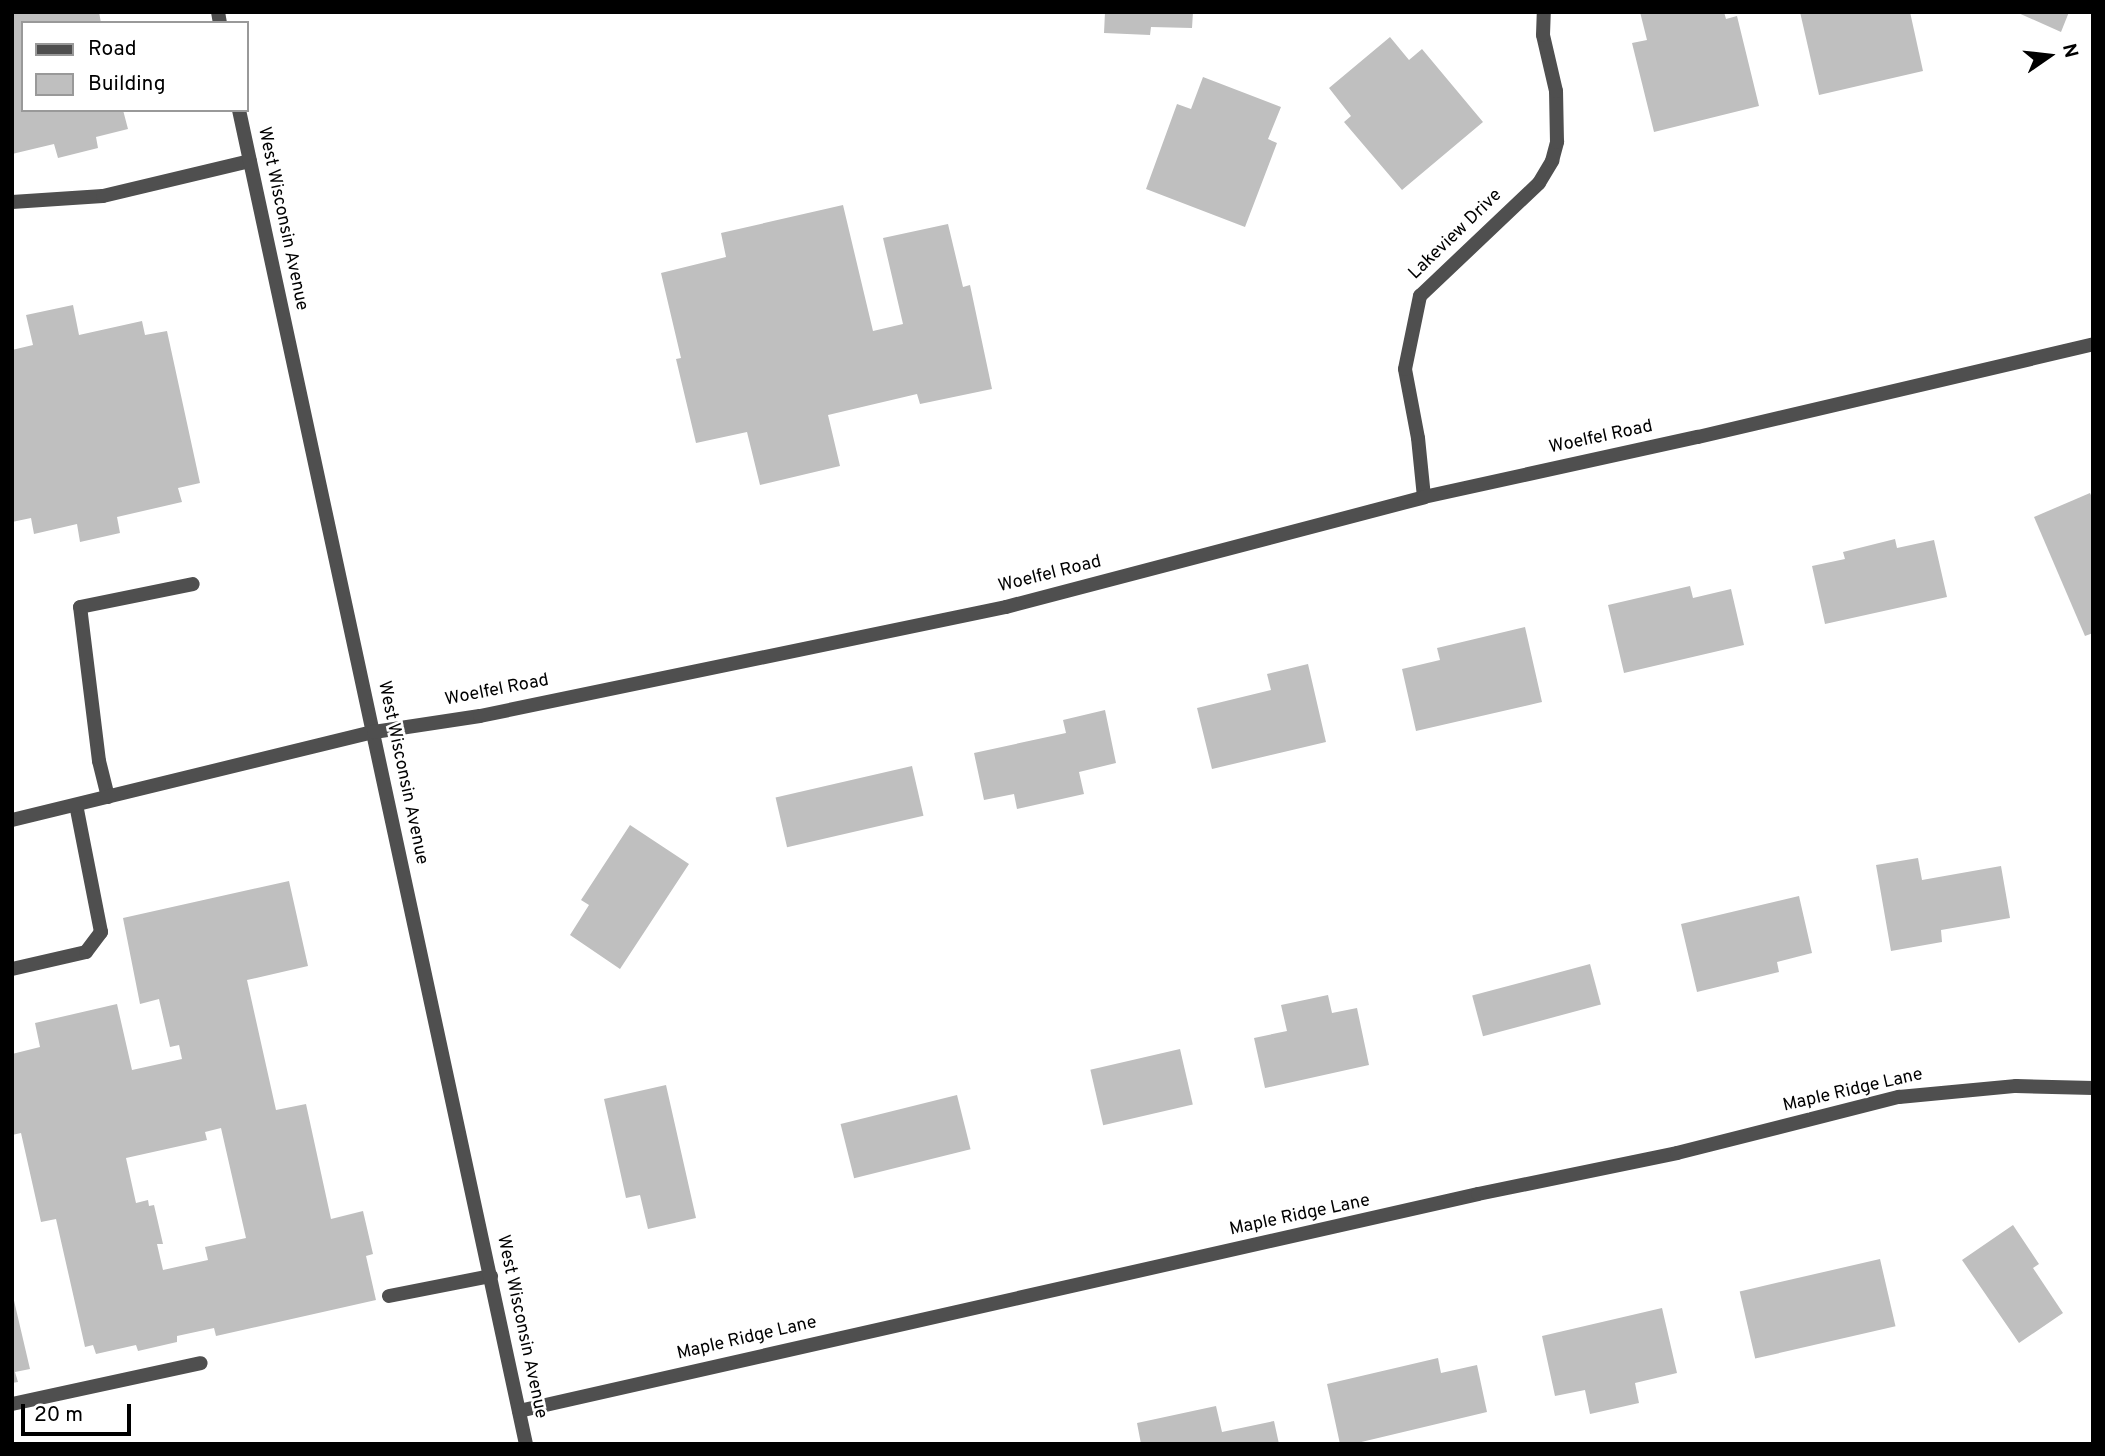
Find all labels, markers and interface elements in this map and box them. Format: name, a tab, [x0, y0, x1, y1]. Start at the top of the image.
legend	[21, 21, 248, 112]
north arrow	[2014, 21, 2084, 91]
text: Road	[88, 36, 137, 63]
text: N	[2056, 41, 2083, 60]
text: Building	[88, 71, 166, 98]
street label: West Wisconsin Avenue	[252, 125, 312, 313]
street label: Lakeview Drive	[1405, 185, 1507, 285]
street label: Woelfel Road	[1547, 416, 1655, 460]
street label: Woelfel Road	[996, 552, 1104, 598]
street label: Woelfel Road	[443, 670, 551, 712]
street label: West Wisconsin Avenue	[372, 679, 432, 867]
street label: Maple Ridge Lane	[1781, 1064, 1925, 1118]
street label: Maple Ridge Lane	[1228, 1191, 1372, 1241]
street label: West Wisconsin Avenue	[491, 1233, 551, 1421]
street label: Maple Ridge Lane	[675, 1312, 819, 1366]
scale bar	[24, 1390, 135, 1434]
text: 20 m	[34, 1402, 83, 1429]

